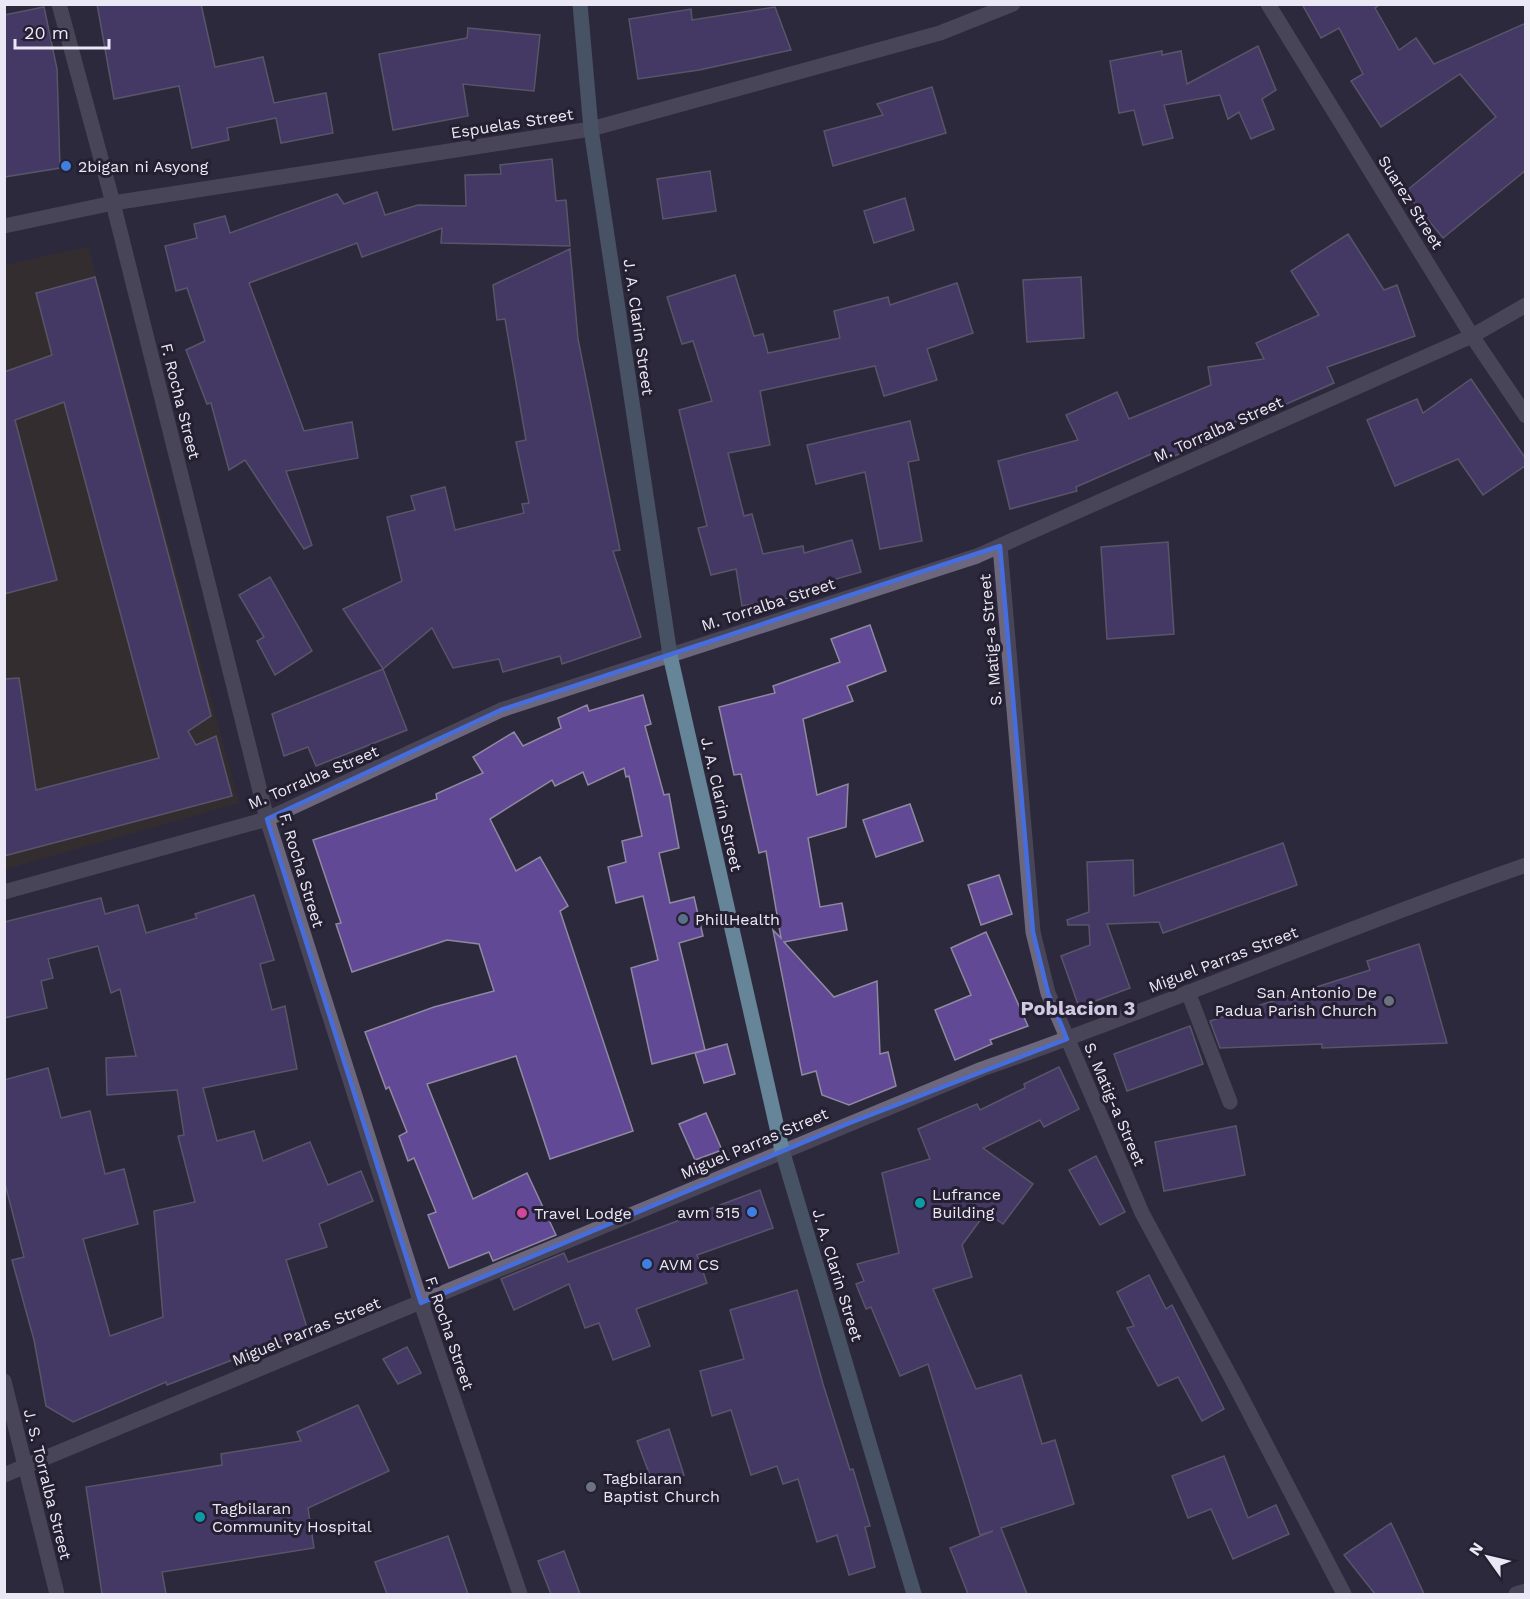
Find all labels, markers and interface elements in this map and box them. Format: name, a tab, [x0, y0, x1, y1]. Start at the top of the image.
scale bar	[15, 12, 110, 50]
text: 20 m	[24, 22, 69, 43]
street label: Espuelas Street	[449, 104, 575, 143]
street label: Suarez Street	[1374, 152, 1447, 253]
place label: 2bigan ni Asyong	[78, 157, 209, 176]
marker: 2bigan ni Asyong	[59, 159, 73, 173]
street label: J. A. Clarin Street	[620, 258, 658, 397]
street label: F. Rocha Street	[157, 341, 204, 461]
street label: M. Torralba Street	[1151, 392, 1286, 467]
street label: S. Matig-a Street	[975, 573, 1006, 707]
street label: M. Torralba Street	[699, 574, 838, 635]
street label: J. A. Clarin Street	[697, 735, 746, 873]
street label: M. Torralba Street	[245, 741, 381, 813]
street label: F. Rocha Street	[275, 811, 328, 930]
place label: PhillHealth	[695, 910, 780, 929]
marker: PhillHealth	[676, 912, 690, 926]
street label: Miguel Parras Street	[1146, 922, 1301, 997]
place label: San Antonio De Padua Parish Church	[1215, 983, 1377, 1020]
marker: San Antonio De Padua Parish Church	[1382, 994, 1396, 1008]
district label: Poblacion 3	[1021, 996, 1135, 1020]
street label: S. Matig-a Street	[1080, 1040, 1149, 1169]
street label: Miguel Parras Street	[678, 1104, 831, 1183]
place label: Lufrance Building	[932, 1185, 1001, 1222]
marker: Lufrance Building	[913, 1196, 927, 1210]
place label: avm 515	[677, 1203, 740, 1222]
place label: Travel Lodge	[534, 1204, 632, 1223]
marker: avm 515	[745, 1205, 759, 1219]
marker: Travel Lodge	[515, 1206, 529, 1220]
street label: J. A. Clarin Street	[808, 1207, 867, 1344]
place label: AVM CS	[659, 1255, 719, 1274]
marker: AVM CS	[640, 1257, 654, 1271]
street label: F. Rocha Street	[421, 1274, 478, 1393]
street label: Miguel Parras Street	[229, 1293, 383, 1370]
street label: J. S. Torralba Street	[20, 1407, 75, 1562]
place label: Tagbilaran Baptist Church	[603, 1469, 720, 1506]
marker: Tagbilaran Baptist Church	[584, 1480, 598, 1494]
place label: Tagbilaran Community Hospital	[212, 1499, 372, 1536]
marker: Tagbilaran Community Hospital	[193, 1510, 207, 1524]
north arrow	[1458, 1527, 1518, 1587]
text: N	[1465, 1539, 1487, 1559]

